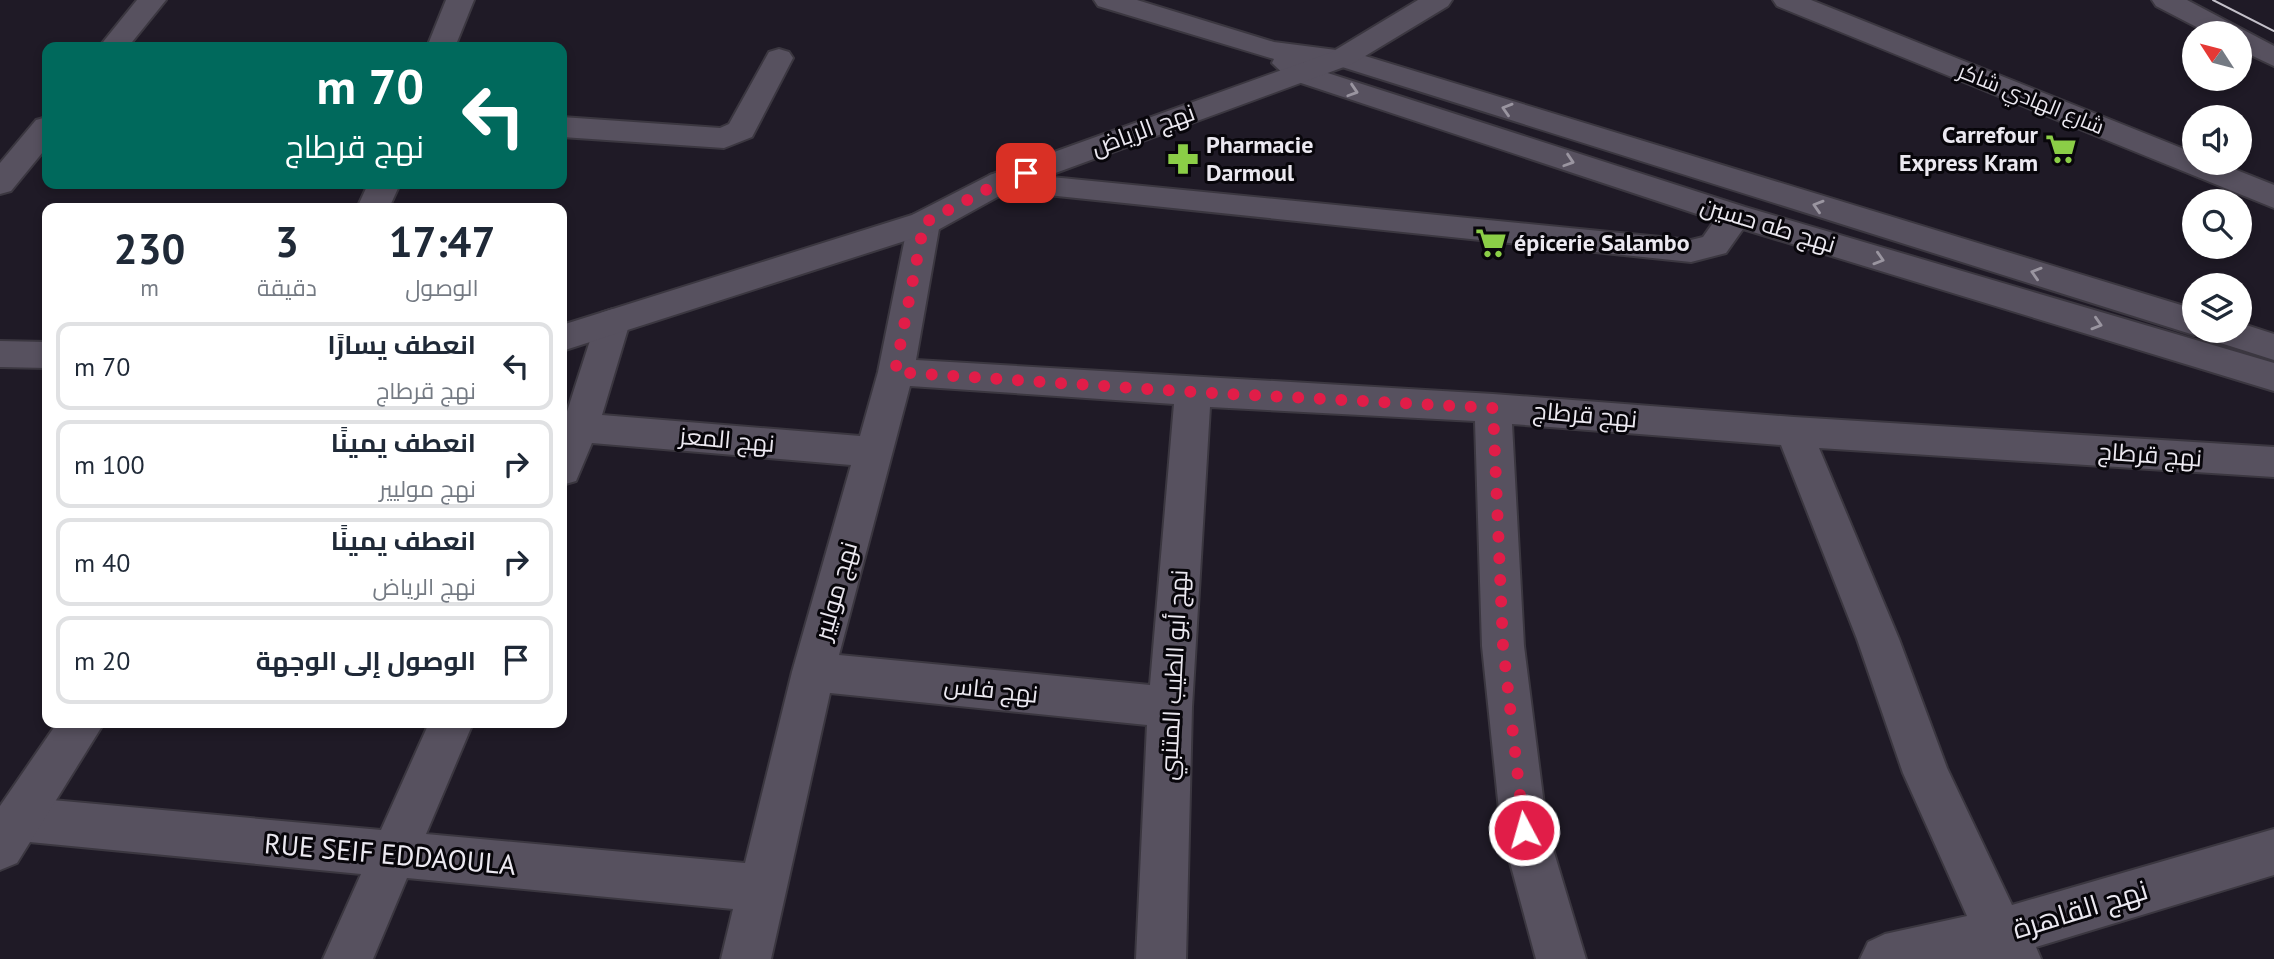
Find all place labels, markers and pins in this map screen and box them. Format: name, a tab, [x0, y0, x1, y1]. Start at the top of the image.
place label: Carrefour Express Kram	[1899, 119, 2039, 178]
place label: Pharmacie Darmoul	[1206, 129, 1313, 188]
supermarket icon: Carrefour Express Kram	[2044, 132, 2078, 166]
pharmacy icon: Pharmacie Darmoul	[1166, 142, 1200, 176]
pin	[996, 143, 1056, 203]
supermarket icon: épicerie Salambo	[1474, 226, 1508, 260]
place label: épicerie Salambo	[1514, 227, 1690, 258]

